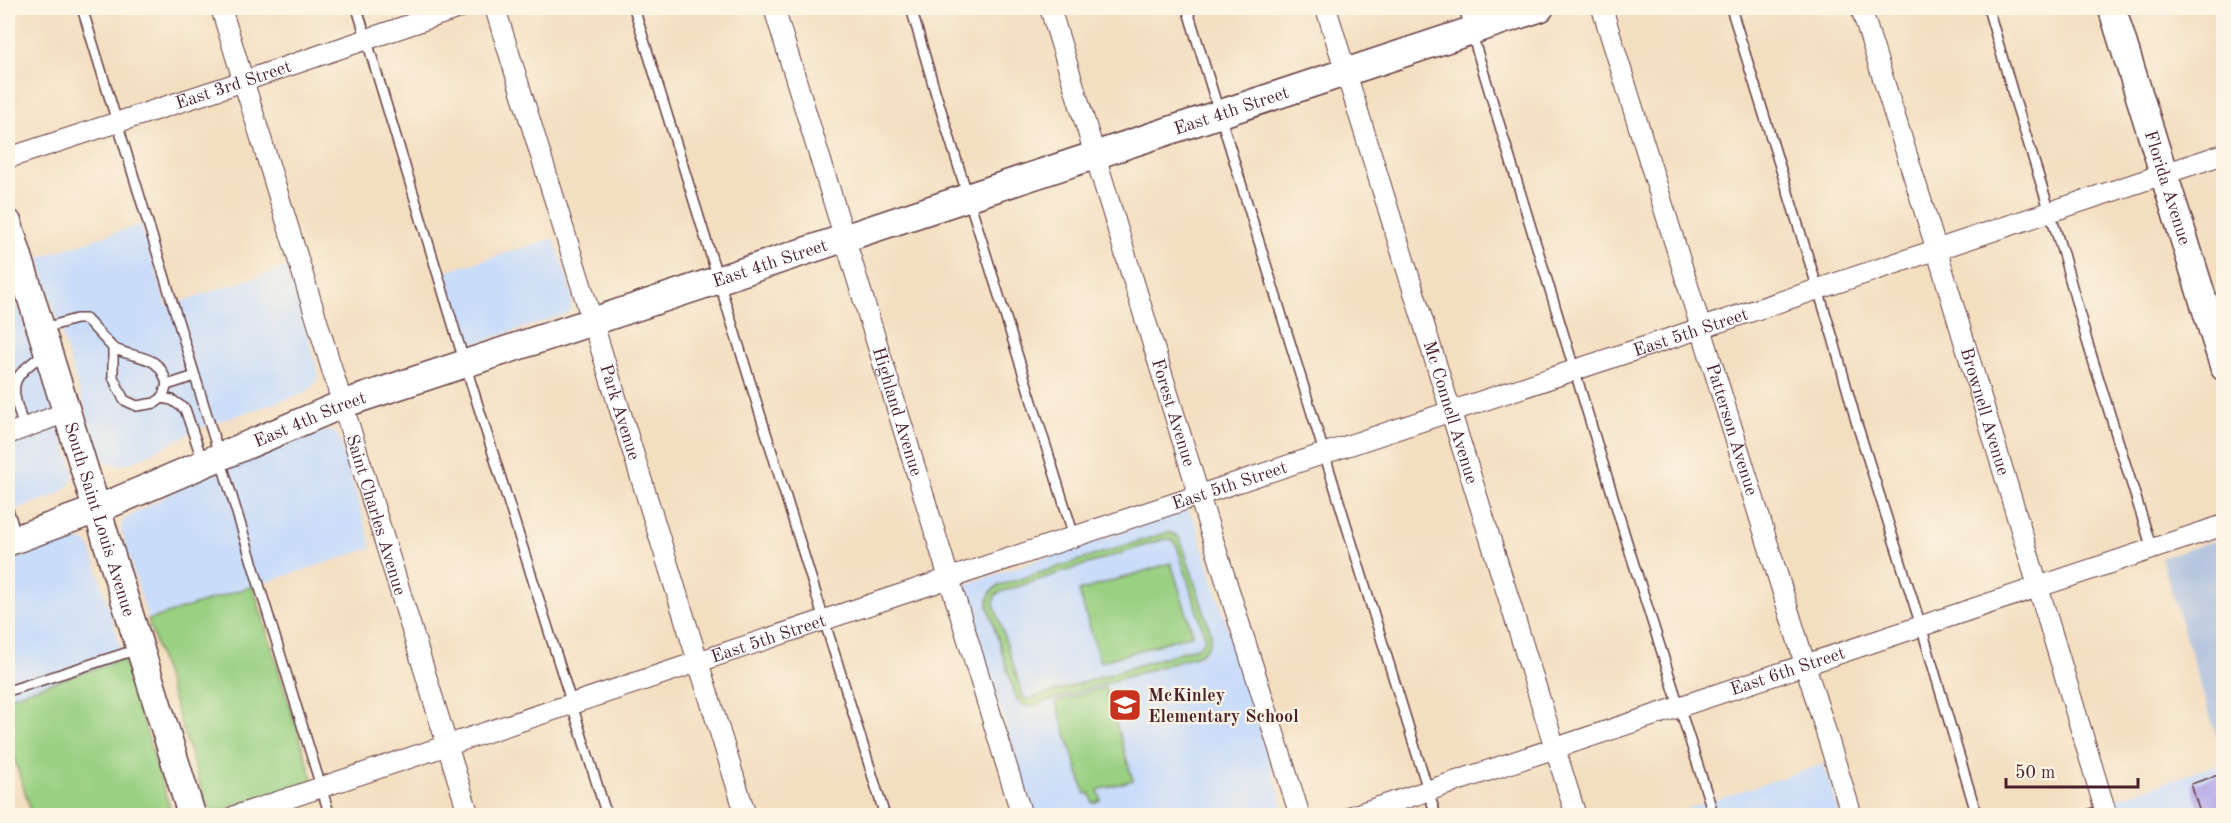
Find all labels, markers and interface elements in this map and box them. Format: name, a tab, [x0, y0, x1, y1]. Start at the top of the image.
street label: East 3rd Street	[174, 58, 294, 113]
street label: East 4th Street	[1172, 84, 1291, 138]
street label: Florida Avenue	[2141, 128, 2193, 247]
street label: East 4th Street	[710, 236, 830, 291]
street label: East 5th Street	[1631, 305, 1751, 360]
street label: Mc Connell Avenue	[1419, 339, 1481, 486]
street label: Highland Avenue	[869, 345, 925, 478]
street label: Brownell Avenue	[1957, 346, 2012, 478]
street label: Forest Avenue	[1148, 357, 1198, 469]
street label: Patterson Avenue	[1702, 361, 1760, 498]
street label: Park Avenue	[596, 362, 643, 462]
street label: East 4th Street	[251, 389, 368, 451]
street label: South Saint Louis Avenue	[60, 420, 138, 619]
street label: Saint Charles Avenue	[342, 432, 409, 598]
street label: East 5th Street	[1170, 459, 1289, 513]
street label: East 5th Street	[709, 612, 828, 667]
street label: East 6th Street	[1728, 644, 1847, 699]
school or university icon: McKinley Elementary School	[1107, 687, 1143, 723]
place label: McKinley Elementary School	[1148, 687, 1299, 726]
scale bar	[2006, 751, 2138, 789]
text: 50 m	[2015, 764, 2055, 782]

